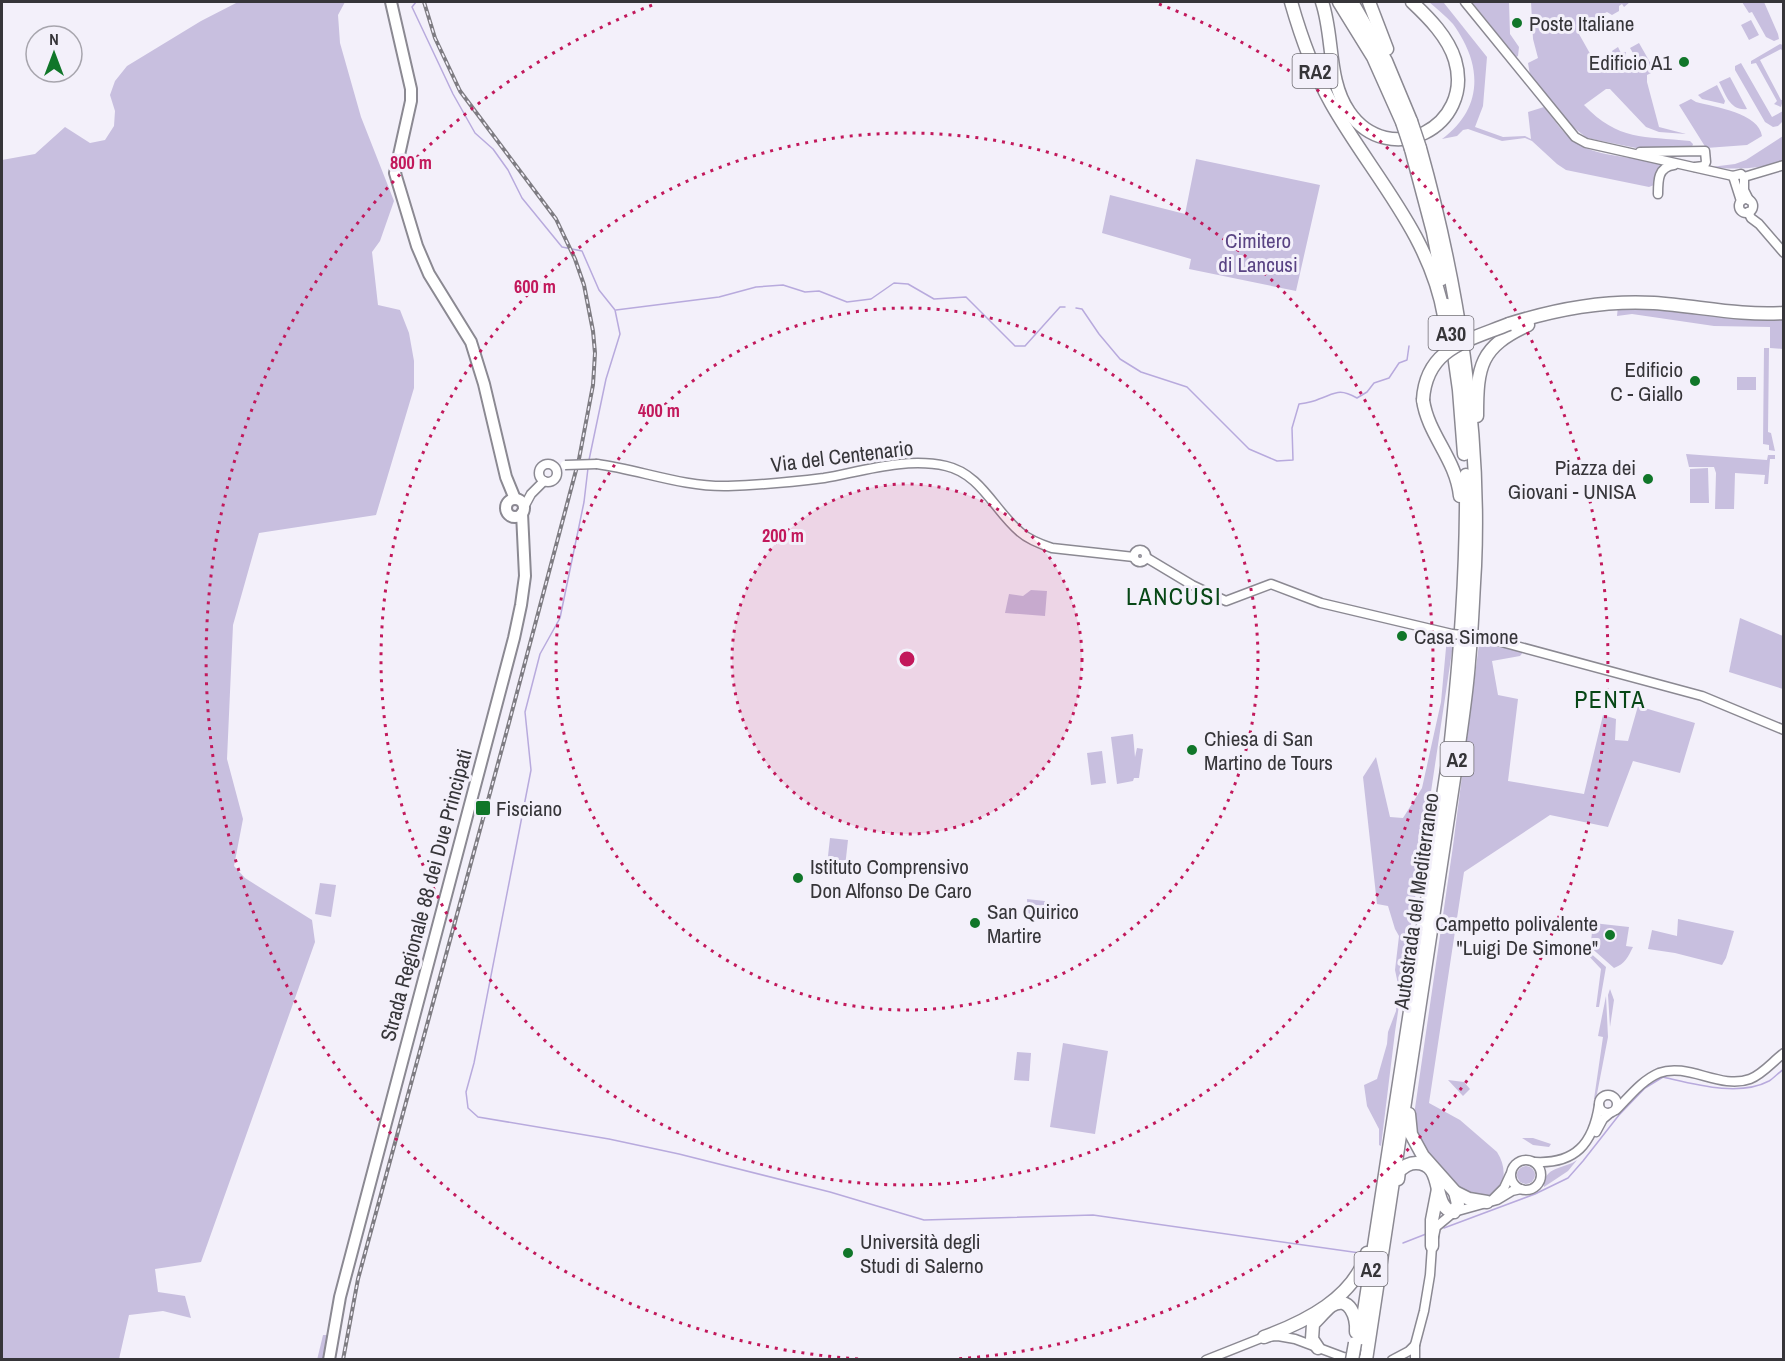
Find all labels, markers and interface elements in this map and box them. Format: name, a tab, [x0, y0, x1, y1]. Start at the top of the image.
place label: Poste Italiane	[1529, 9, 1634, 38]
marker: Poste Italiane	[1510, 16, 1524, 30]
north arrow	[24, 24, 84, 84]
text: N	[49, 28, 59, 50]
place label: Edificio A1	[1589, 48, 1672, 77]
road number: RA2	[1292, 54, 1338, 88]
marker: Edificio A1	[1677, 55, 1691, 69]
text: 800 m	[390, 150, 432, 175]
park label: Cimitero di Lancusi	[1218, 226, 1298, 279]
text: 600 m	[514, 274, 556, 299]
road number: A30	[1428, 316, 1474, 350]
place label: Edificio C - Giallo	[1610, 355, 1683, 408]
marker: Edificio C - Giallo	[1688, 374, 1702, 388]
text: 400 m	[638, 398, 680, 423]
street label: Via del Centenario	[769, 433, 915, 479]
place label: Piazza dei Giovani - UNISA	[1508, 453, 1637, 506]
marker: Piazza dei Giovani - UNISA	[1641, 472, 1655, 486]
text: 200 m	[762, 523, 804, 548]
district label: LANCUSI	[1126, 580, 1222, 612]
place label: Casa Simone	[1414, 622, 1518, 651]
marker: Casa Simone	[1395, 629, 1409, 643]
centre of rings	[897, 649, 917, 669]
district label: PENTA	[1574, 683, 1646, 715]
place label: Chiesa di San Martino de Tours	[1204, 724, 1333, 777]
road number: A2	[1440, 742, 1474, 776]
marker: Chiesa di San Martino de Tours	[1185, 743, 1199, 757]
street label: Strada Regionale 88 dei Due Principati	[373, 746, 479, 1044]
street label: Autostrada del Mediterraneo	[1386, 791, 1446, 1012]
place label: Fisciano	[496, 794, 562, 823]
marker: Fisciano	[474, 799, 492, 817]
place label: Istituto Comprensivo Don Alfonso De Caro	[810, 852, 972, 905]
marker: Istituto Comprensivo Don Alfonso De Caro	[791, 871, 805, 885]
place label: San Quirico Martire	[987, 897, 1079, 950]
place label: Campetto polivalente "Luigi De Simone"	[1435, 909, 1598, 962]
marker: San Quirico Martire	[968, 916, 982, 930]
marker: Campetto polivalente "Luigi De Simone"	[1603, 928, 1617, 942]
place label: Università degli Studi di Salerno	[860, 1227, 984, 1280]
marker: Università degli Studi di Salerno	[841, 1246, 855, 1260]
road number: A2	[1354, 1252, 1388, 1286]

